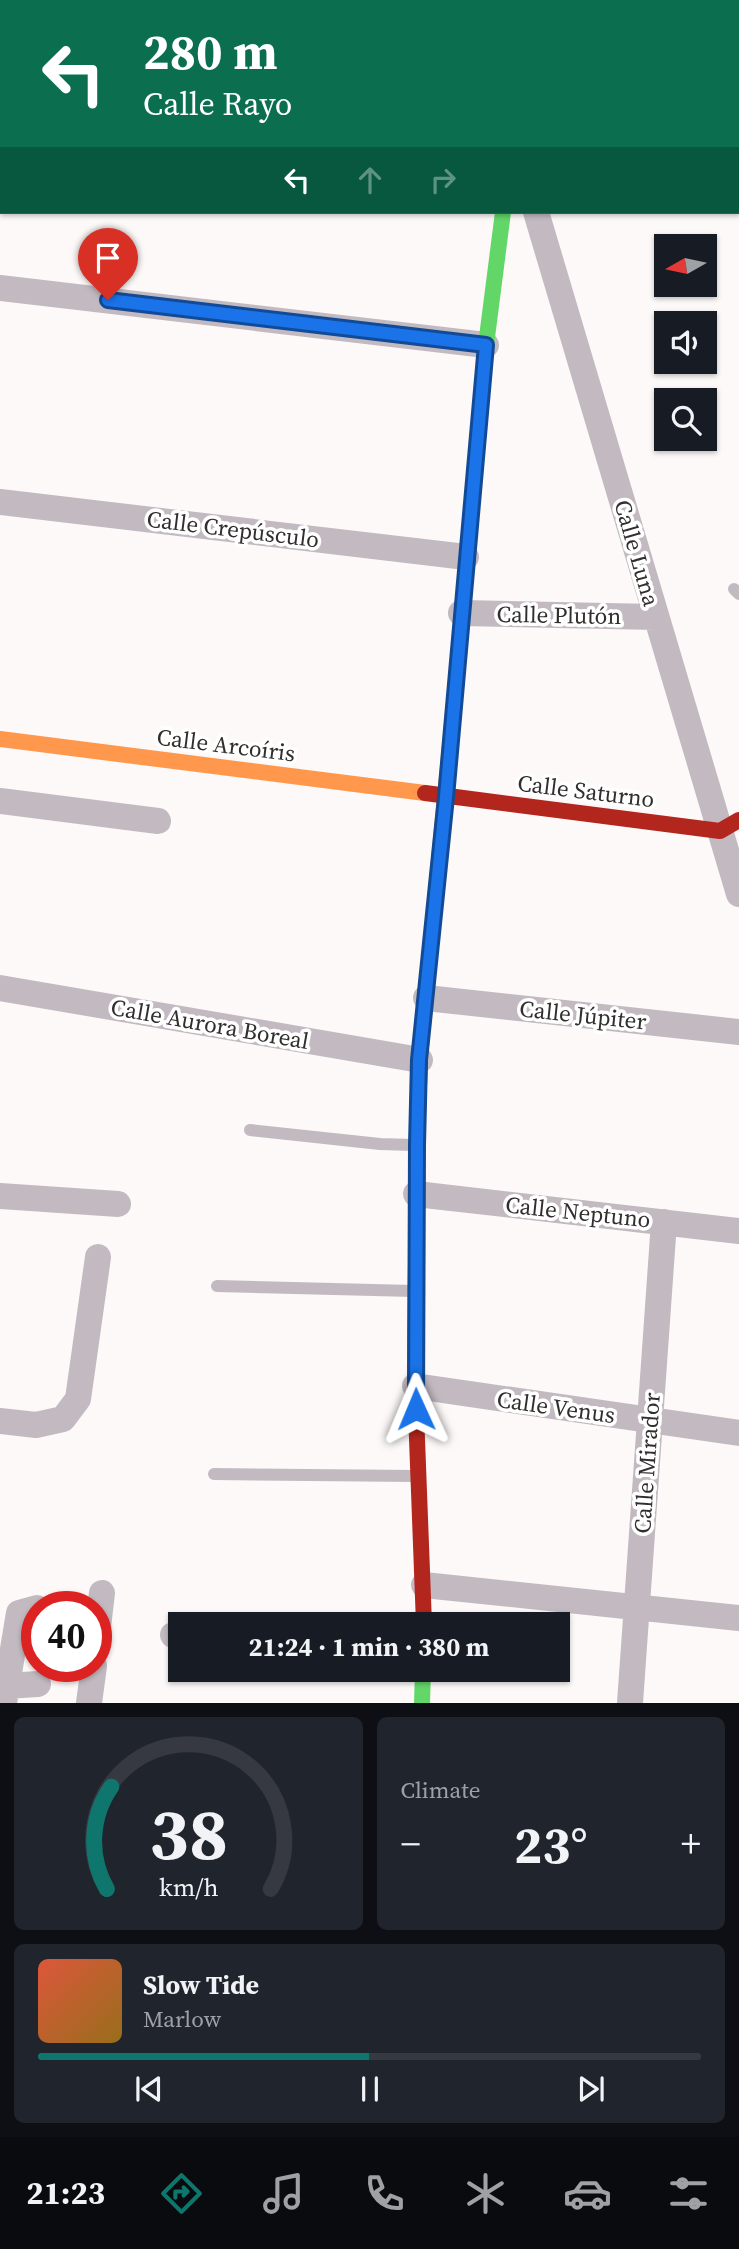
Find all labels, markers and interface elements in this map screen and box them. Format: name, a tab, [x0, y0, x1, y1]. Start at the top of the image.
text: 280 m	[143, 18, 278, 85]
icon: left	[28, 28, 119, 119]
text: Calle Rayo	[143, 82, 292, 126]
icon: left	[278, 161, 316, 199]
icon: ahead	[351, 161, 389, 199]
icon: right	[424, 161, 462, 199]
pin	[78, 228, 138, 300]
north arrow	[654, 234, 718, 298]
map controls	[654, 234, 717, 451]
icon: arrive	[89, 239, 127, 277]
button: sound	[654, 311, 717, 374]
button: search	[654, 388, 717, 451]
street label: Calle Luna	[607, 496, 668, 610]
street label: Calle Crepúsculo	[145, 503, 321, 555]
street label: Calle Plutón	[496, 598, 622, 632]
street label: Calle Arcoíris	[155, 721, 297, 769]
street label: Calle Saturno	[516, 767, 656, 815]
street label: Calle Aurora Boreal	[108, 991, 312, 1057]
street label: Calle Júpiter	[518, 992, 648, 1038]
street label: Calle Neptuno	[504, 1188, 652, 1236]
position arrow	[379, 1372, 453, 1446]
street label: Calle Venus	[495, 1383, 617, 1431]
street label: Calle Mirador	[626, 1391, 668, 1535]
speed limit sign: 40	[21, 1591, 112, 1682]
text: 21:24 · 1 min · 380 m	[249, 1629, 489, 1665]
text: Climate	[401, 1774, 480, 1806]
text: 38	[149, 1785, 228, 1884]
text: 23°	[514, 1809, 587, 1880]
text: −	[401, 1818, 421, 1870]
text: +	[681, 1818, 701, 1870]
text: km/h	[158, 1870, 218, 1904]
text: Slow Tide	[143, 1967, 259, 2003]
text: Marlow	[143, 2003, 221, 2035]
icon: previous	[130, 2070, 168, 2108]
icon: pause	[351, 2070, 389, 2108]
icon: next	[572, 2070, 610, 2108]
icon: directions	[157, 2169, 206, 2218]
icon: music	[259, 2169, 308, 2218]
icon: phone	[360, 2169, 409, 2218]
icon: climate	[461, 2169, 510, 2218]
icon: car	[563, 2169, 612, 2218]
icon: filters	[664, 2169, 713, 2218]
text: 21:23	[26, 2171, 105, 2215]

